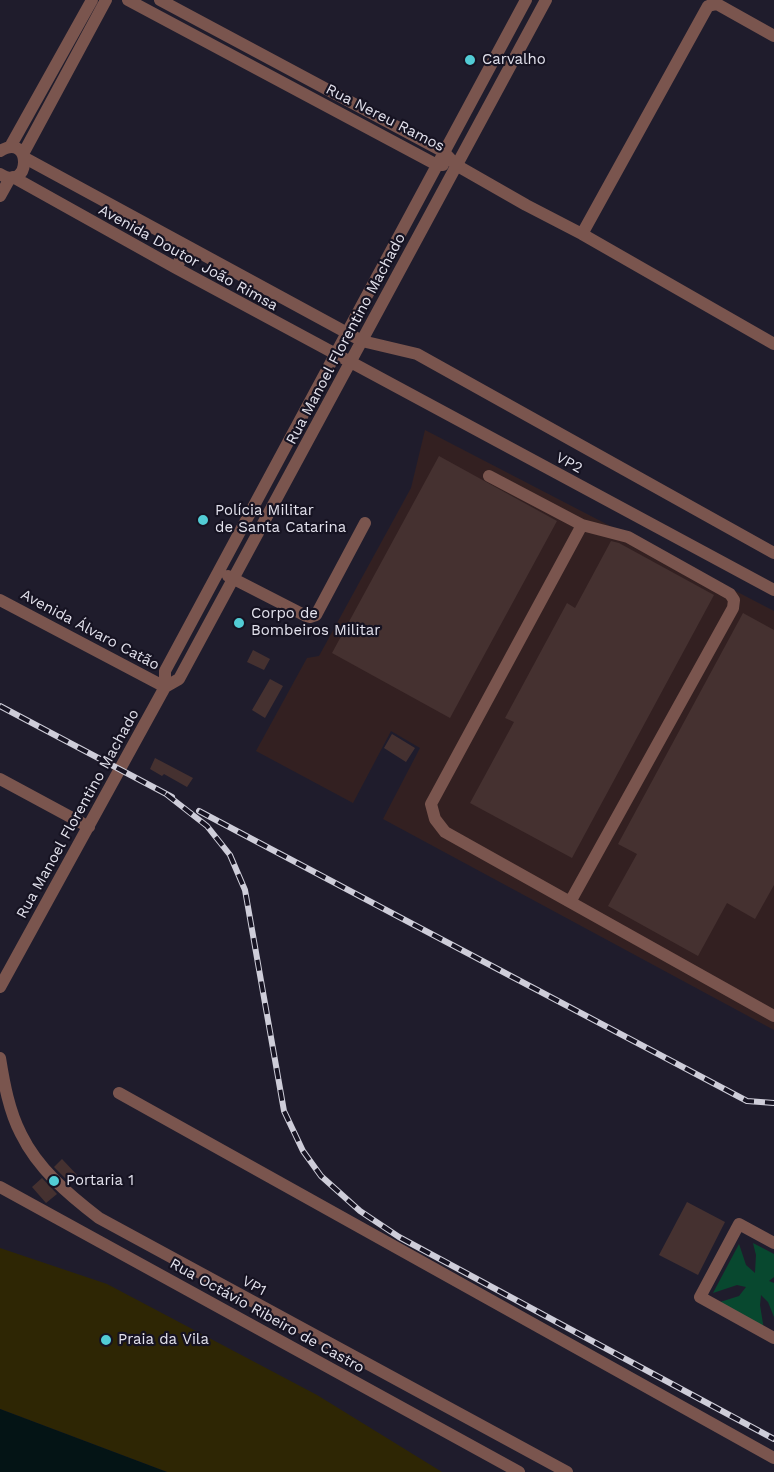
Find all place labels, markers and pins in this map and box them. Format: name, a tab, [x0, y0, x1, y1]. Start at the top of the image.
place label: Carvalho	[482, 51, 546, 69]
marker: Carvalho	[463, 53, 477, 67]
place label: Polícia Militar de Santa Catarina	[215, 502, 346, 537]
marker: Polícia Militar de Santa Catarina	[196, 513, 210, 527]
place label: Corpo de Bombeiros Militar	[251, 605, 380, 640]
marker: Corpo de Bombeiros Militar	[232, 616, 246, 630]
place label: Portaria 1	[66, 1172, 134, 1190]
marker: Portaria 1	[47, 1174, 61, 1188]
place label: Praia da Vila	[118, 1331, 209, 1349]
marker: Praia da Vila	[99, 1333, 113, 1347]

